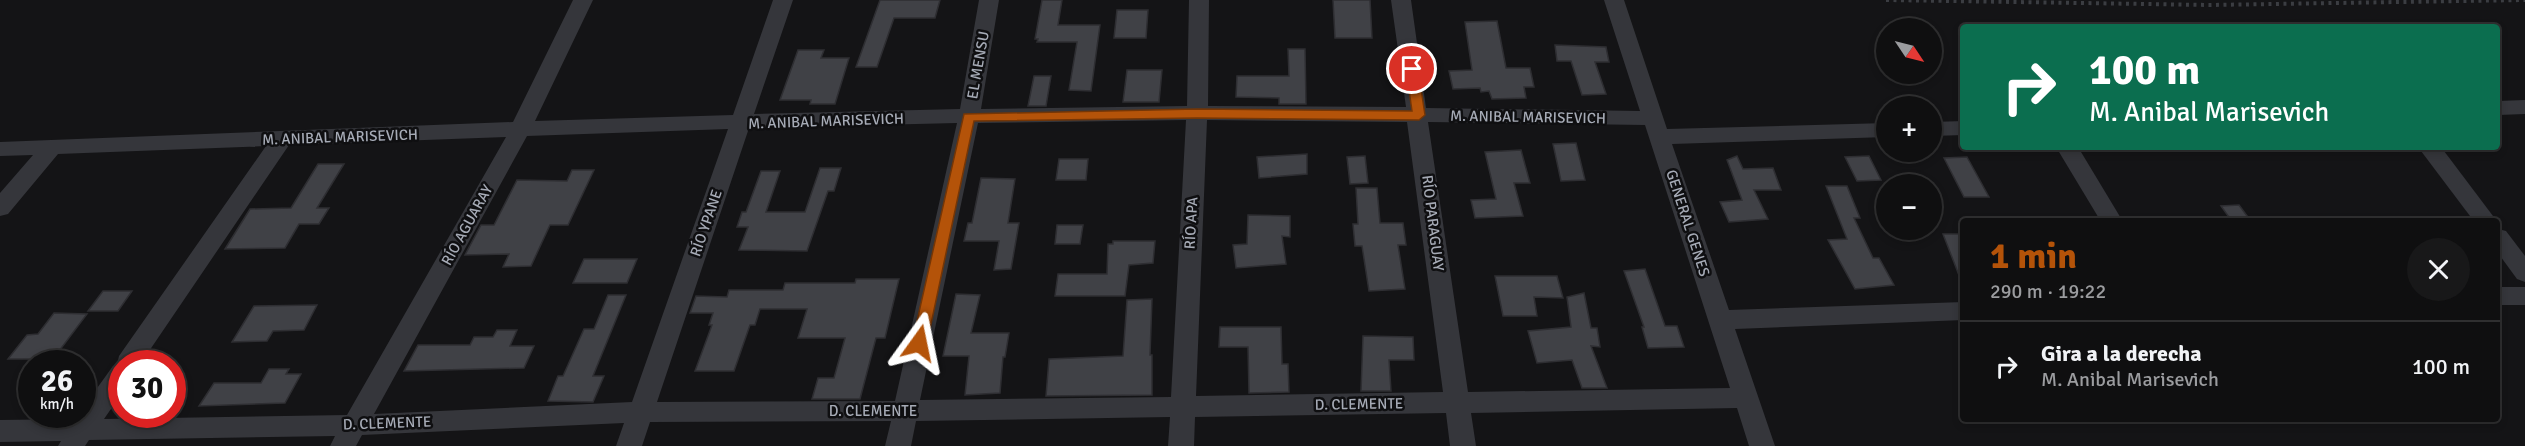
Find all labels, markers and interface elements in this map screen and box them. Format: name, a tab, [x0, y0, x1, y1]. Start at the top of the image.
north arrow	[1876, 18, 1942, 84]
map controls	[1876, 18, 1942, 240]
street label: EL MENSU	[963, 30, 993, 100]
pin	[1386, 43, 1437, 94]
text: 100 m	[2089, 45, 2200, 96]
icon: right	[1990, 48, 2068, 126]
icon: arrive	[1395, 52, 1428, 85]
button: +	[1876, 96, 1942, 162]
text: M. Anibal Marisevich	[2089, 96, 2329, 129]
street label: M. ANIBAL MARISEVICH	[1450, 107, 1606, 127]
street label: M. ANIBAL MARISEVICH	[748, 109, 904, 133]
street label: M. ANIBAL MARISEVICH	[262, 125, 418, 149]
street label: GENERAL GENES	[1662, 167, 1714, 279]
street label: RÍO PARAGUAY	[1418, 174, 1449, 273]
button: −	[1876, 174, 1942, 240]
street label: RÍO AGUARAY	[437, 181, 497, 268]
street label: RÍO YPANE	[685, 187, 726, 259]
street label: RÍO APA	[1180, 196, 1201, 250]
text: 1 min	[1990, 234, 2077, 279]
button: close	[2407, 238, 2470, 301]
text: 290 m · 19:22	[1990, 279, 2106, 304]
position arrow	[887, 311, 951, 375]
text: Gira a la derecha	[2041, 340, 2202, 367]
speed limit sign: 30	[108, 350, 186, 428]
icon: right	[1990, 350, 2023, 383]
text: 100 m	[2412, 353, 2470, 380]
text: 26	[41, 363, 73, 400]
text: M. Anibal Marisevich	[2041, 367, 2219, 392]
street label: D. CLEMENTE	[1315, 394, 1403, 414]
text: km/h	[40, 395, 74, 413]
street label: D. CLEMENTE	[829, 402, 917, 420]
street label: D. CLEMENTE	[342, 412, 432, 434]

